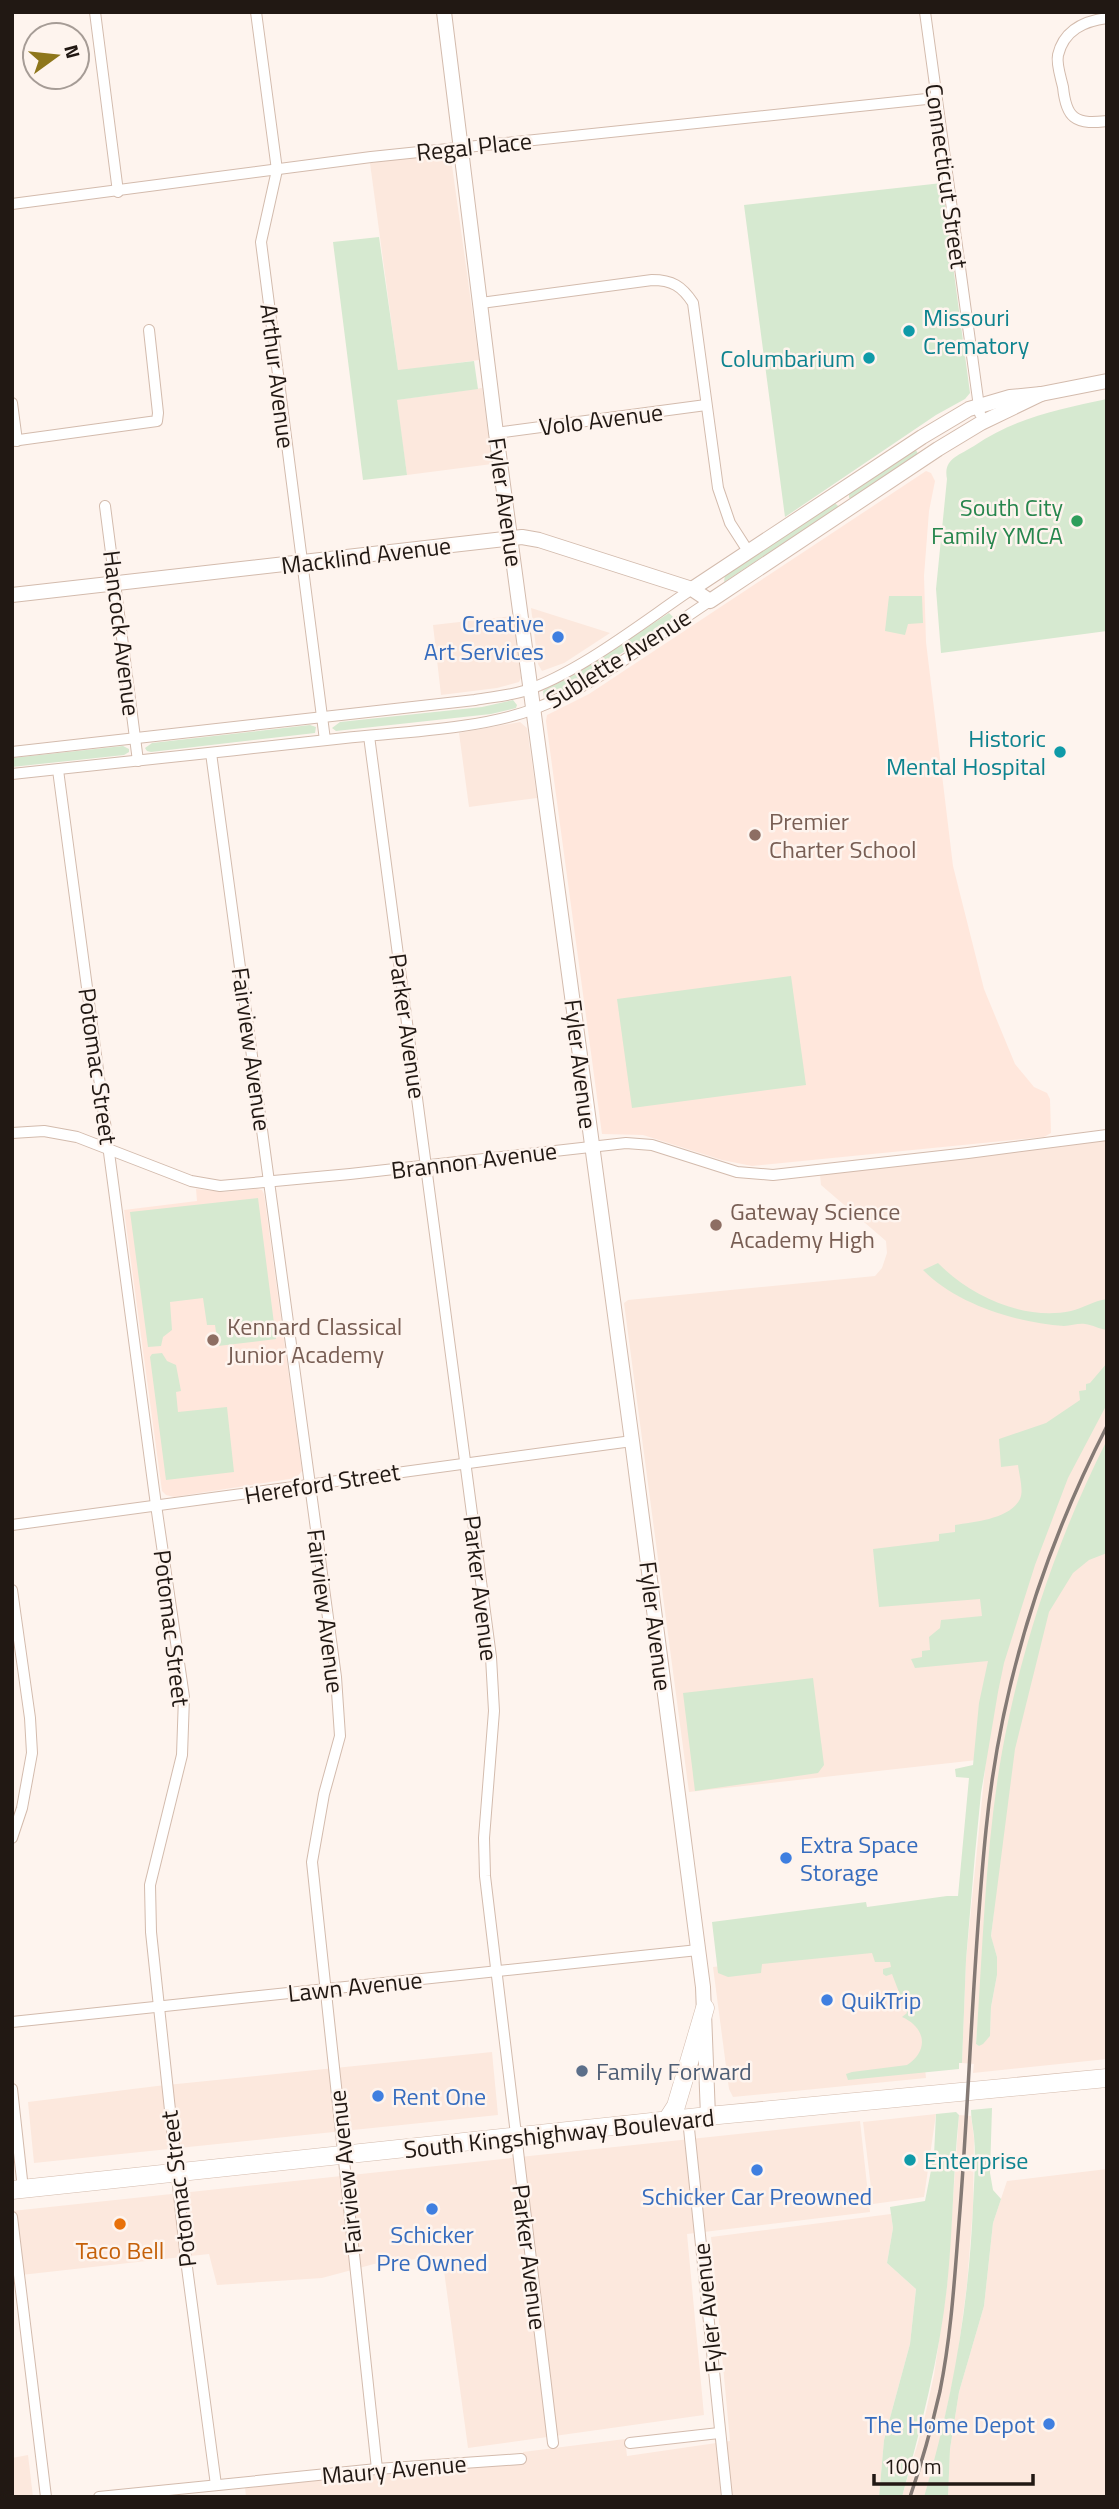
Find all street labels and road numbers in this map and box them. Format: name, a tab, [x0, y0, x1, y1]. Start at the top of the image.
street label: Connecticut Street	[916, 81, 978, 271]
street label: Regal Place	[414, 122, 534, 170]
street label: Arthur Avenue	[251, 302, 305, 450]
street label: Volo Avenue	[537, 394, 665, 444]
street label: Fyler Avenue	[479, 435, 533, 569]
street label: Macklind Avenue	[279, 527, 453, 583]
street label: Hancock Avenue	[94, 548, 150, 718]
street label: Sublette Avenue	[538, 599, 698, 717]
street label: Parker Avenue	[380, 951, 436, 1101]
street label: Fairview Avenue	[223, 965, 281, 1133]
street label: Potomac Street	[69, 986, 127, 1147]
street label: Fyler Avenue	[555, 997, 607, 1131]
street label: Brannon Avenue	[389, 1132, 559, 1188]
street label: Hereford Street	[242, 1453, 403, 1513]
street label: Parker Avenue	[454, 1513, 508, 1663]
street label: Fairview Avenue	[298, 1527, 354, 1695]
street label: Potomac Street	[145, 1548, 200, 1709]
street label: Fyler Avenue	[630, 1559, 682, 1693]
street label: Lawn Avenue	[286, 1961, 424, 2011]
street label: Fairview Avenue	[318, 2088, 372, 2256]
street label: South Kingshighway Boulevard	[402, 2099, 716, 2167]
street label: Potomac Street	[150, 2108, 205, 2269]
street label: Parker Avenue	[503, 2182, 557, 2332]
street label: Fyler Avenue	[682, 2241, 732, 2375]
street label: Maury Avenue	[320, 2445, 468, 2493]

